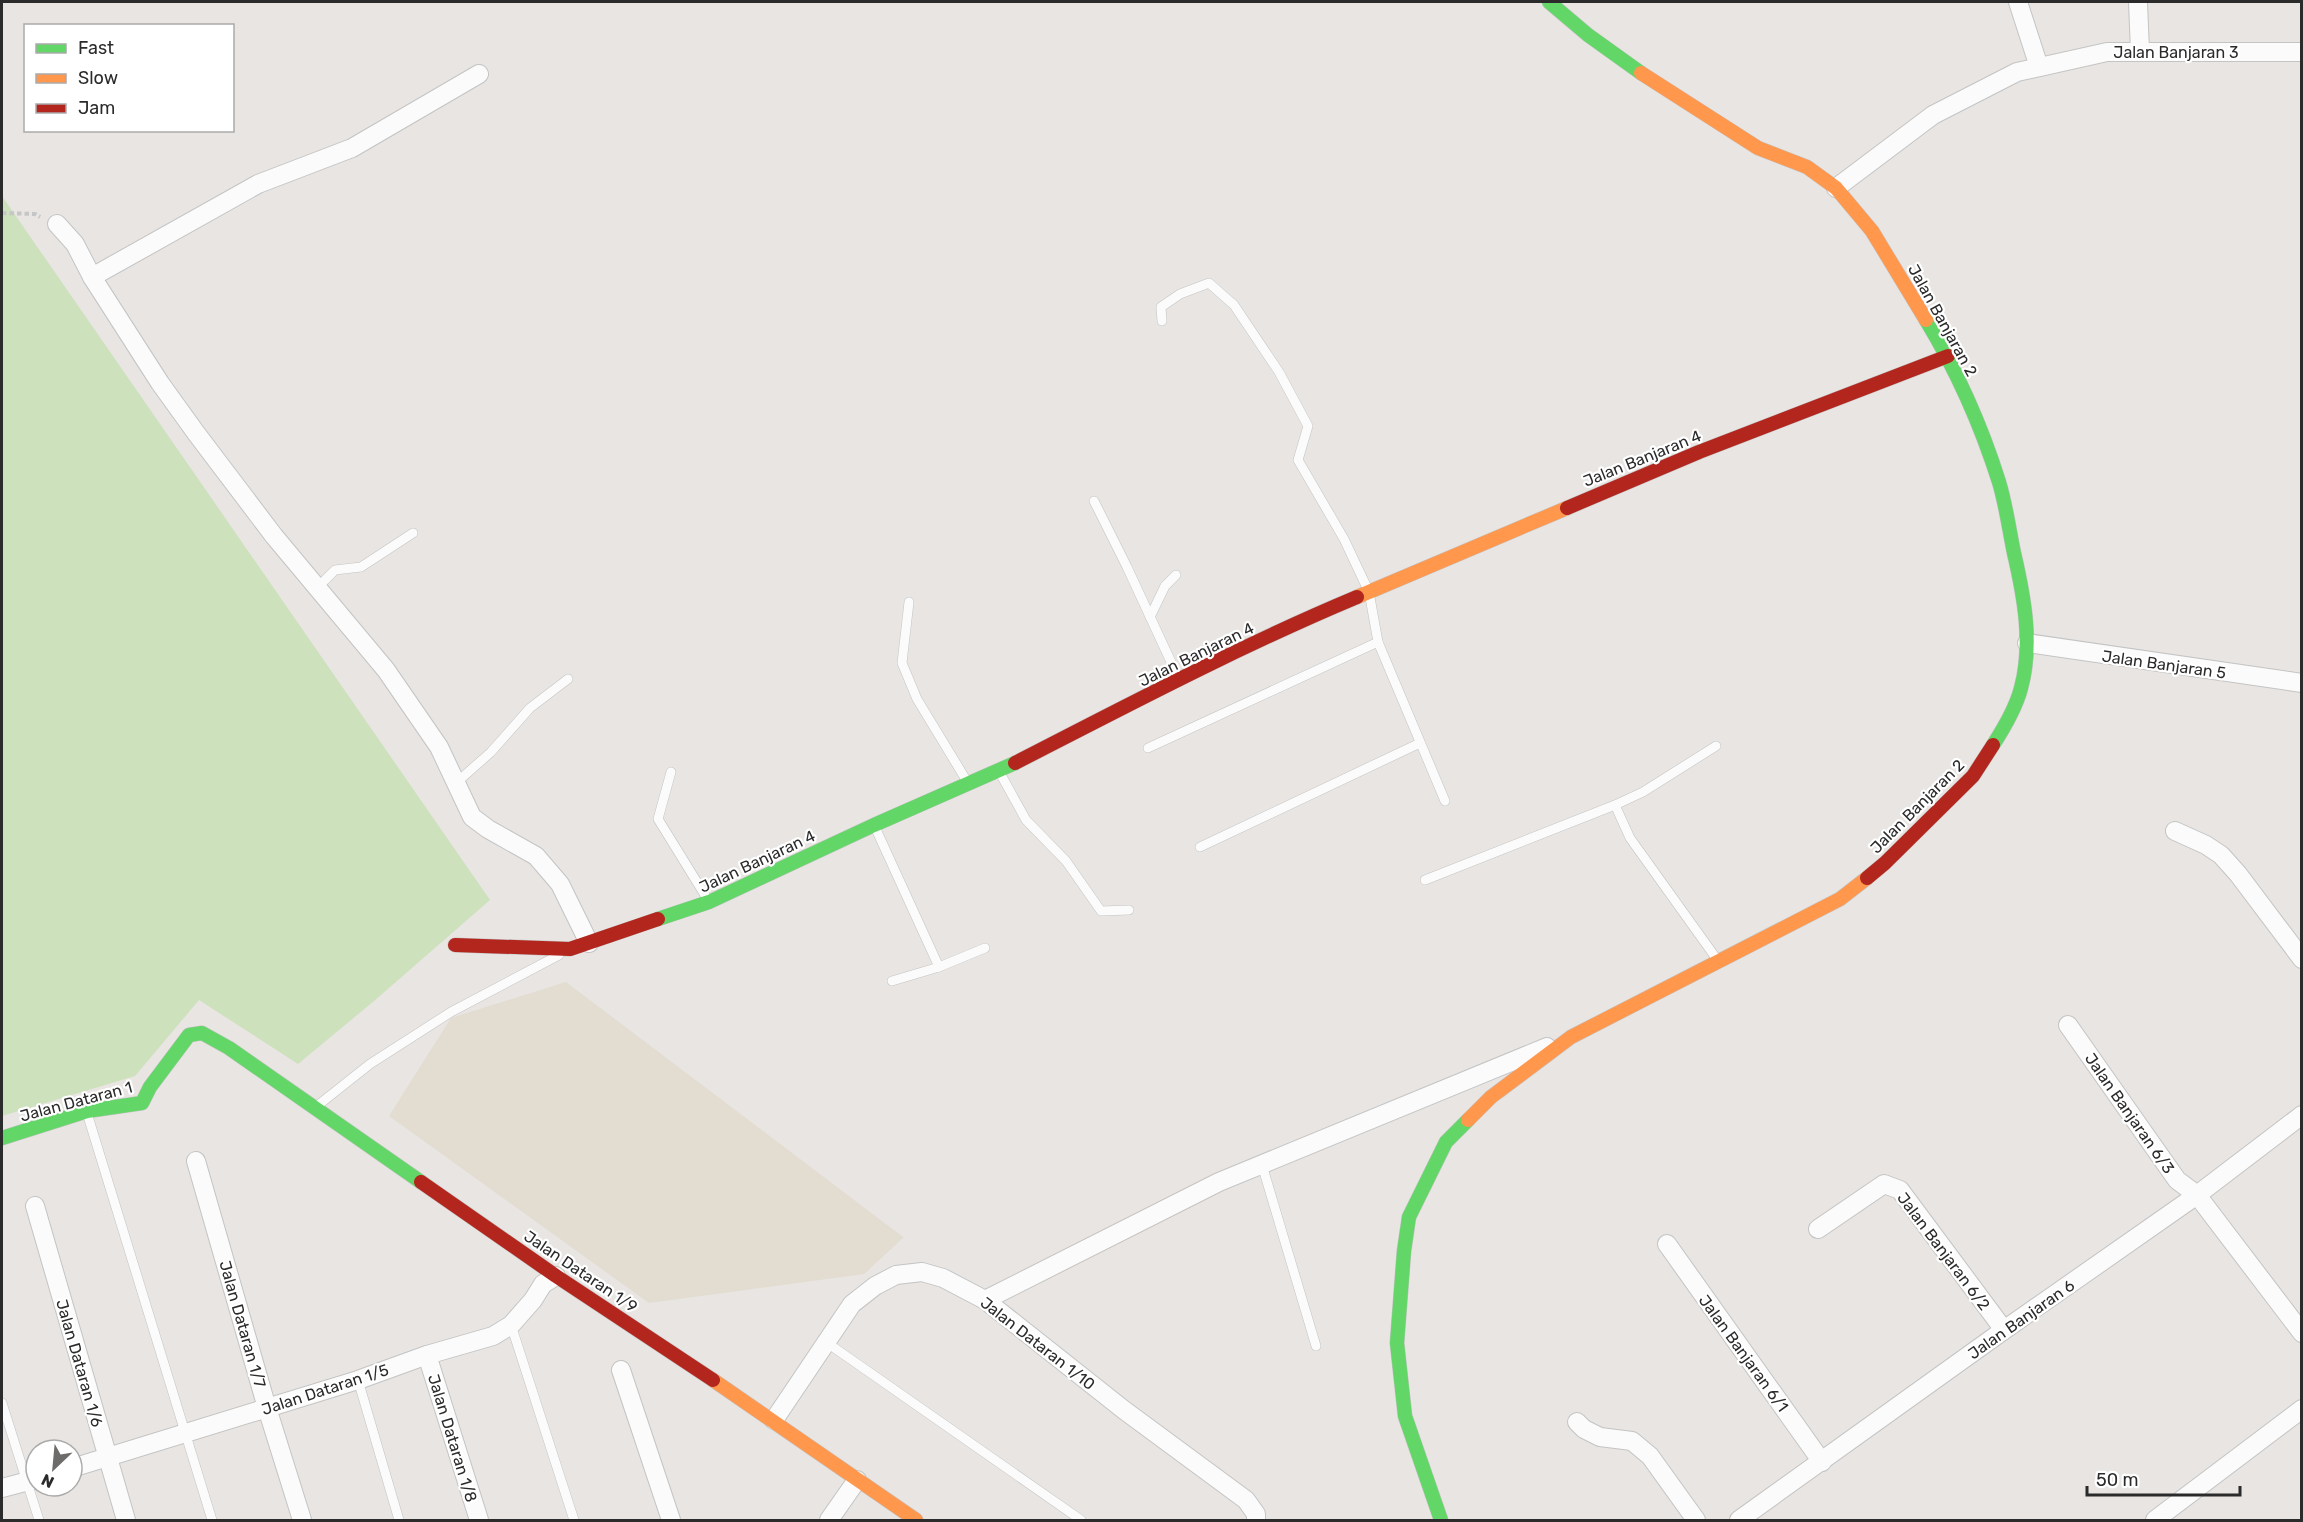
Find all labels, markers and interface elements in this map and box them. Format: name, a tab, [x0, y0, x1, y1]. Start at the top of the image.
legend	[24, 24, 234, 132]
text: Fast	[78, 37, 114, 59]
street label: Jalan Banjaran 3	[2113, 43, 2239, 62]
text: Slow	[78, 67, 118, 89]
text: Jam	[78, 97, 115, 119]
street label: Jalan Banjaran 2	[1904, 261, 1981, 380]
street label: Jalan Banjaran 4	[1580, 426, 1704, 491]
street label: Jalan Banjaran 4	[1136, 618, 1257, 691]
street label: Jalan Banjaran 5	[2101, 646, 2227, 683]
street label: Jalan Banjaran 2	[1866, 755, 1968, 857]
street label: Jalan Banjaran 4	[696, 826, 818, 897]
street label: Jalan Banjaran 6/3	[2081, 1049, 2178, 1177]
street label: Jalan Dataran 1	[18, 1077, 134, 1126]
street label: Jalan Banjaran 6/2	[1893, 1189, 1994, 1314]
street label: Jalan Dataran 1/9	[520, 1226, 641, 1316]
street label: Jalan Dataran 1/7	[215, 1258, 270, 1390]
street label: Jalan Banjaran 6	[1964, 1275, 2078, 1363]
street label: Jalan Banjaran 6/1	[1695, 1291, 1792, 1415]
street label: Jalan Dataran 1/10	[977, 1293, 1099, 1394]
street label: Jalan Dataran 1/6	[52, 1297, 107, 1429]
street label: Jalan Dataran 1/5	[259, 1360, 391, 1419]
street label: Jalan Dataran 1/8	[424, 1372, 481, 1504]
north arrow	[24, 1438, 84, 1498]
scale bar	[2087, 1459, 2240, 1497]
text: 50 m	[2096, 1469, 2139, 1491]
text: N	[38, 1470, 57, 1492]

